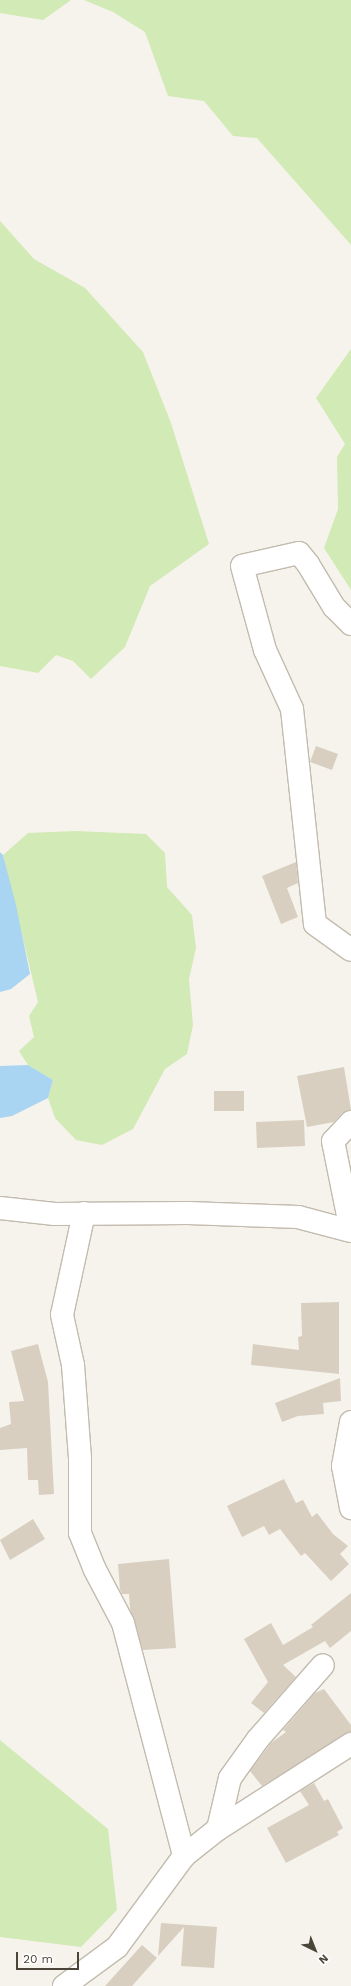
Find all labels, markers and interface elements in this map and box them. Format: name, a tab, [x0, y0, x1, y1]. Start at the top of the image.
north arrow	[295, 1930, 335, 1970]
scale bar	[18, 1944, 81, 1970]
text: 20 m	[23, 1952, 53, 1966]
text: N	[316, 1952, 331, 1967]

